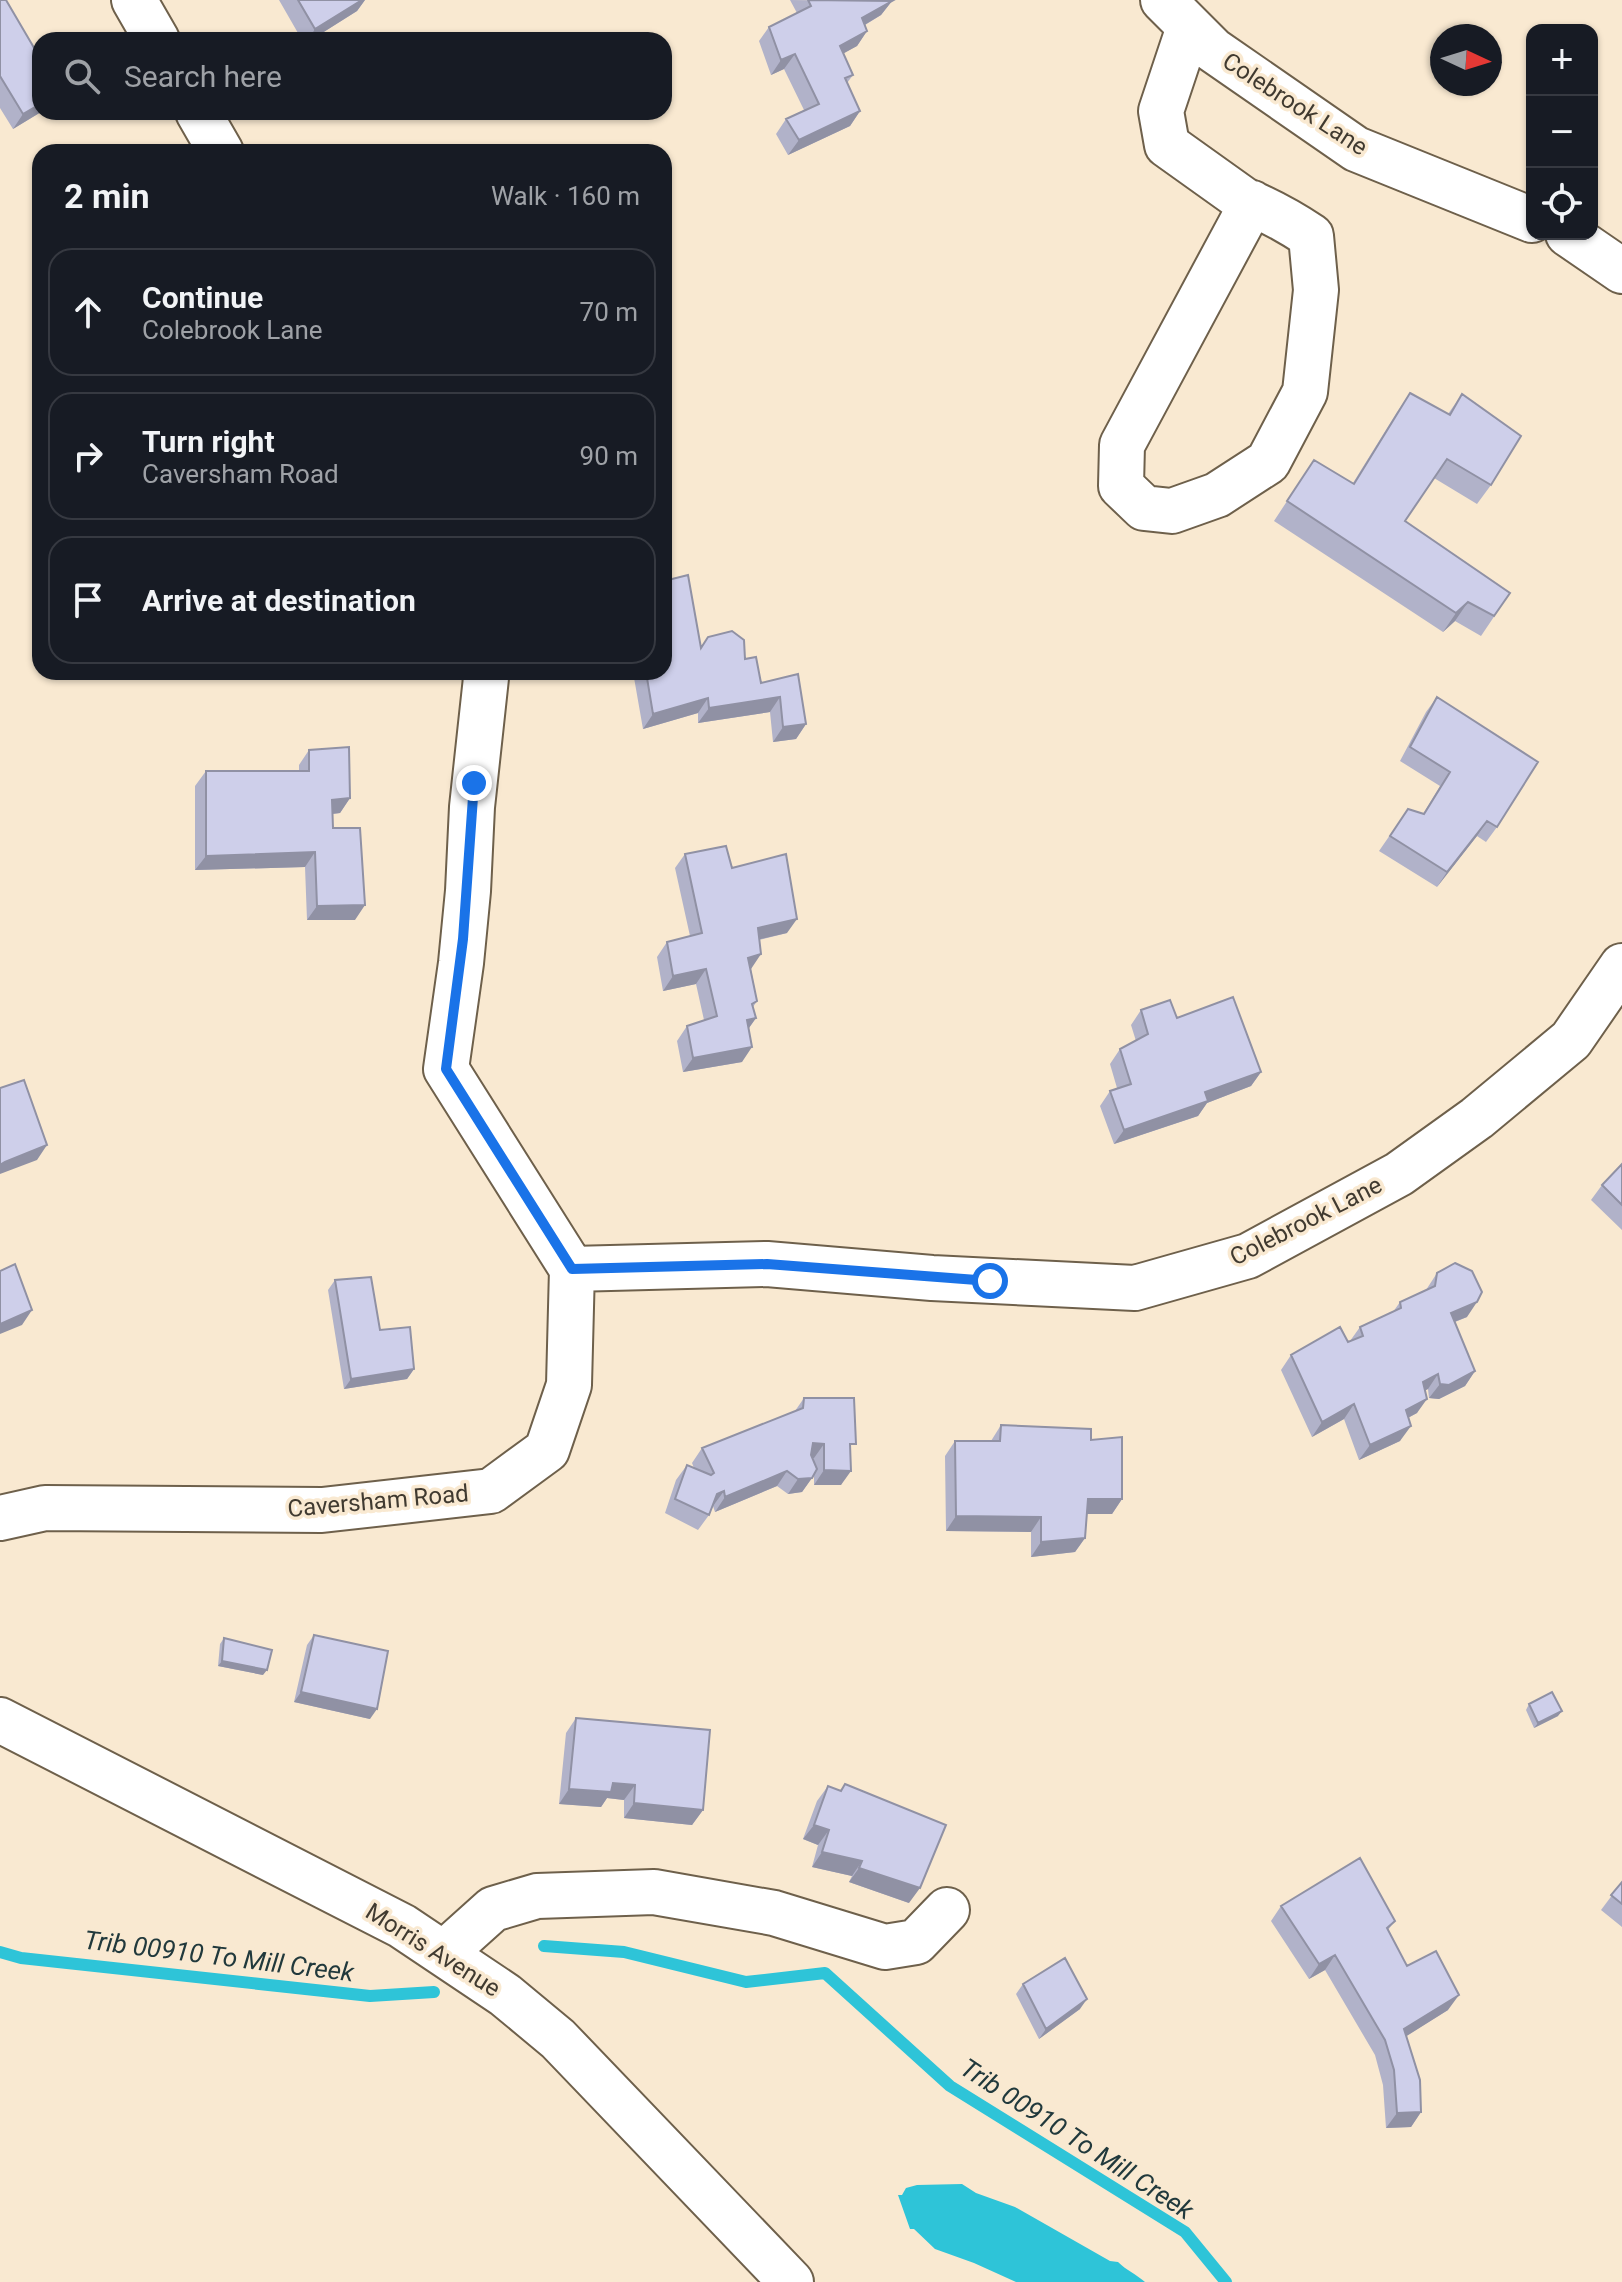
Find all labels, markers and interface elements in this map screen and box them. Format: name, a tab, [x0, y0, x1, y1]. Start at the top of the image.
north arrow	[1430, 24, 1502, 96]
map controls	[1526, 24, 1598, 240]
button: +	[1526, 24, 1598, 96]
search box	[32, 32, 672, 120]
street label: Colebrook Lane	[1217, 47, 1373, 161]
icon: search	[60, 54, 104, 98]
text: Search here	[124, 59, 282, 94]
button: −	[1526, 96, 1598, 168]
button: locate	[1526, 168, 1598, 240]
text: 2 min	[64, 176, 149, 216]
text: Walk · 160 m	[491, 181, 640, 211]
text: Continue	[142, 280, 263, 315]
icon: ahead	[66, 290, 110, 334]
text: 70 m	[580, 297, 638, 327]
text: Colebrook Lane	[142, 315, 323, 345]
text: Turn right	[142, 424, 275, 459]
icon: right	[66, 434, 110, 478]
text: 90 m	[580, 441, 638, 471]
text: Caversham Road	[142, 459, 339, 489]
icon: arrive	[66, 578, 110, 622]
text: Arrive at destination	[142, 583, 416, 618]
route end	[456, 765, 492, 801]
street label: Colebrook Lane	[1225, 1171, 1387, 1271]
route start	[972, 1263, 1008, 1299]
street label: Caversham Road	[286, 1479, 470, 1523]
street label: Morris Avenue	[360, 1897, 506, 2003]
water label: Trib 00910 To Mill Creek	[82, 1925, 357, 1988]
water label: Trib 00910 To Mill Creek	[955, 2052, 1200, 2226]

